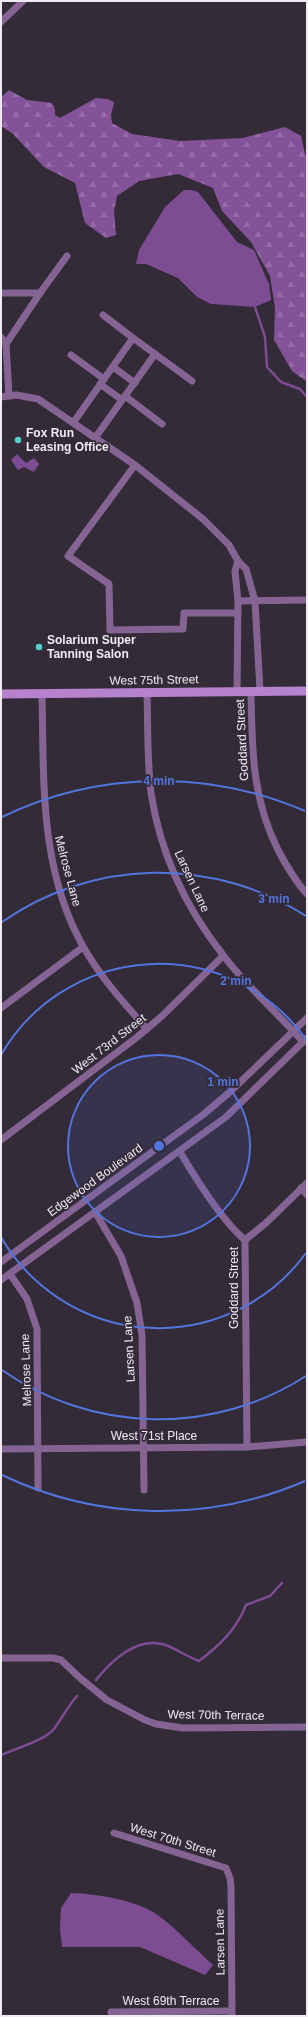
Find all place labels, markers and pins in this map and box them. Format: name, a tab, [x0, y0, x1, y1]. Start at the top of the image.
place label: Fox Run Leasing Office	[26, 426, 109, 454]
marker: Fox Run Leasing Office	[13, 435, 23, 445]
place label: Solarium Super Tanning Salon	[47, 633, 136, 661]
marker: Solarium Super Tanning Salon	[34, 642, 44, 652]
centre of rings	[152, 1139, 166, 1153]

